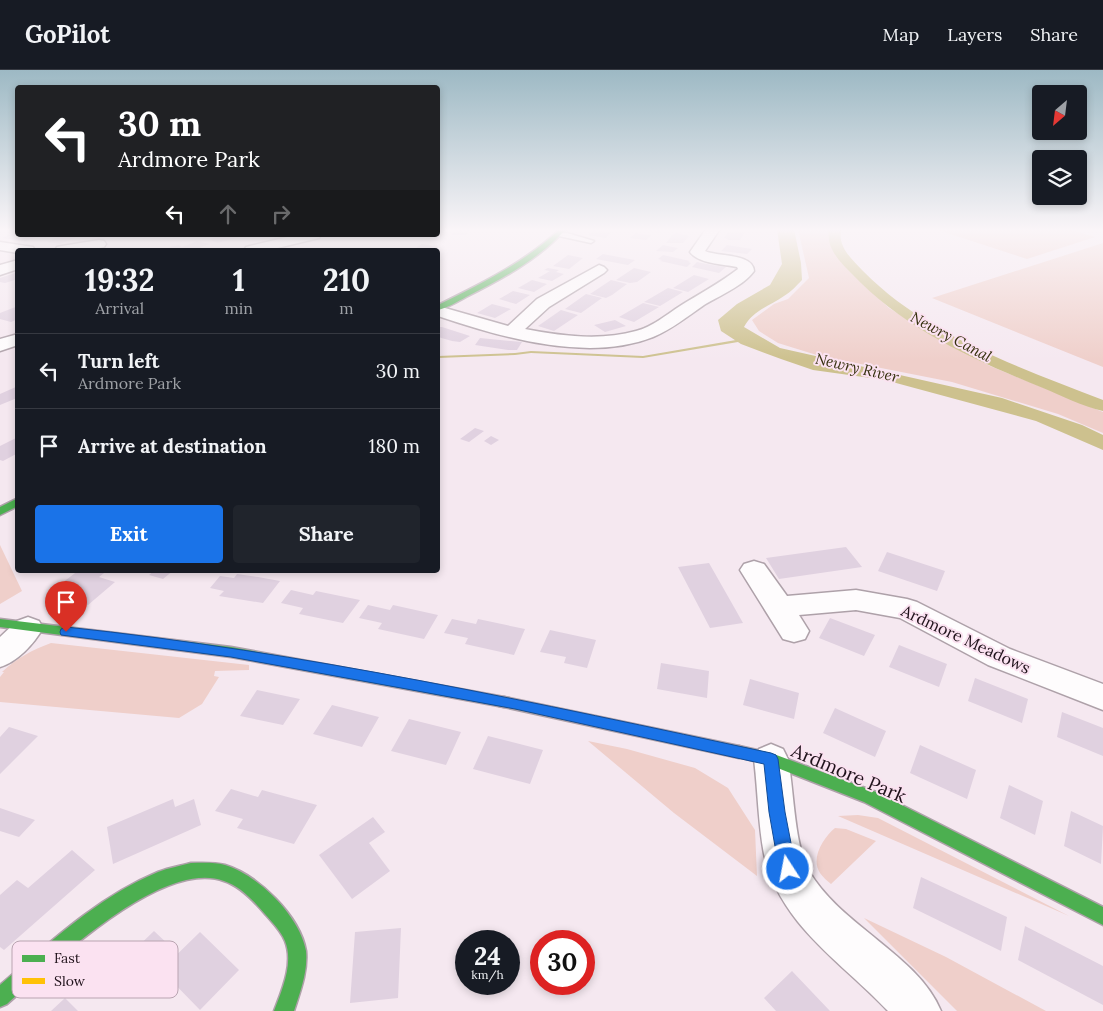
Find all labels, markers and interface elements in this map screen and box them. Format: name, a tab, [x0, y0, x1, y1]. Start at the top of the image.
text: GoPilot	[25, 19, 110, 50]
text: Map	[883, 23, 919, 46]
text: Layers	[947, 23, 1002, 46]
text: Share	[1030, 23, 1078, 46]
north arrow	[1032, 85, 1088, 140]
map controls	[1032, 85, 1087, 205]
text: 30 m	[118, 101, 201, 146]
icon: left	[35, 105, 100, 170]
text: Ardmore Park	[118, 145, 260, 173]
button: layers	[1032, 150, 1087, 205]
icon: left	[161, 200, 189, 228]
icon: ahead	[214, 200, 242, 228]
icon: right	[267, 200, 295, 228]
text: 19:32	[85, 261, 155, 299]
text: 1	[233, 261, 245, 299]
text: 210	[323, 261, 370, 299]
text: Arrival	[95, 298, 144, 318]
text: min	[224, 298, 253, 318]
text: m	[339, 298, 354, 318]
water label: Newry Canal	[907, 307, 996, 366]
text: Turn left	[78, 349, 159, 373]
water label: Newry River	[813, 349, 901, 386]
icon: left	[35, 357, 63, 385]
text: 30 m	[376, 359, 420, 383]
text: Ardmore Park	[78, 373, 181, 393]
icon: arrive	[35, 432, 63, 460]
text: Arrive at destination	[78, 434, 267, 458]
text: 180 m	[369, 434, 420, 458]
button: Exit	[35, 505, 223, 563]
button: Share	[233, 505, 420, 563]
pin	[45, 581, 87, 632]
icon: arrive	[52, 588, 80, 616]
street label: Ardmore Meadows	[897, 600, 1034, 678]
street label: Ardmore Park	[787, 738, 911, 808]
position arrow	[761, 842, 813, 894]
speed limit sign: 30	[530, 930, 595, 995]
text: 24	[474, 940, 501, 972]
legend	[12, 941, 178, 998]
text: Fast	[54, 949, 81, 967]
text: km/h	[471, 967, 504, 982]
text: Slow	[54, 972, 86, 990]

